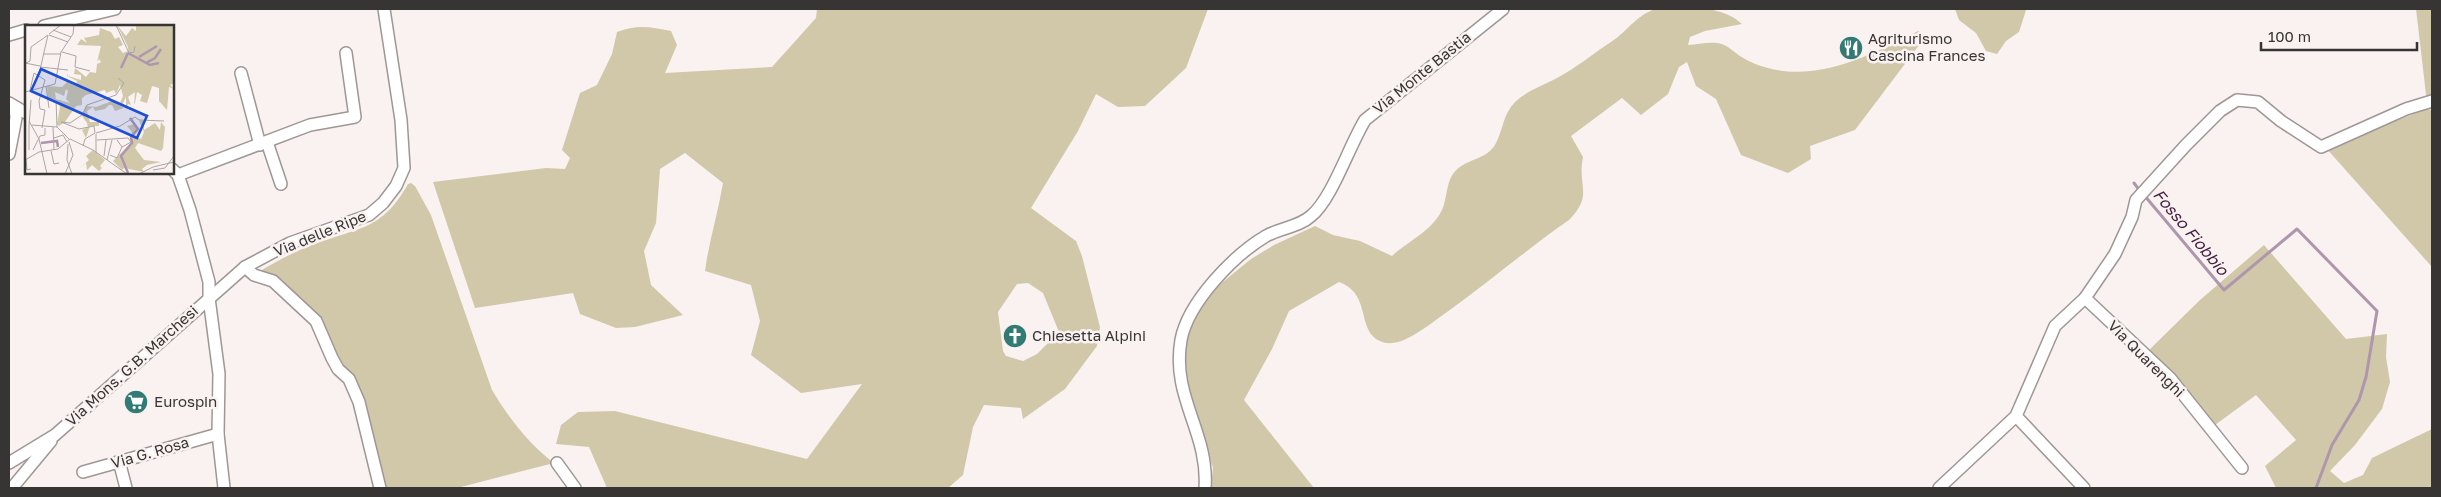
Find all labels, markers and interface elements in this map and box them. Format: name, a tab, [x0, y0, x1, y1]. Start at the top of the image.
scale bar	[2261, 20, 2417, 52]
inset map	[25, 25, 174, 174]
street label: Via Monte Bastia	[1369, 27, 1474, 117]
text: 100 m	[2268, 27, 2311, 45]
place label: Agriturismo Cascina Frances	[1868, 29, 1985, 64]
restaurant icon: Agriturismo Cascina Frances	[1838, 35, 1864, 61]
water label: Fosso Fiobbio	[2149, 185, 2234, 280]
street label: Via delle Ripe	[271, 206, 369, 260]
street label: Via Mons. G.B. Marchesi	[62, 301, 201, 429]
street label: Via Quarenghi	[2105, 316, 2189, 400]
church icon: Chiesetta Alpini	[1002, 323, 1028, 349]
place label: Chiesetta Alpini	[1032, 326, 1146, 344]
supermarket icon: Eurospin	[123, 389, 149, 415]
place label: Eurospin	[154, 392, 217, 410]
street label: Via G. Rosa	[109, 432, 191, 472]

